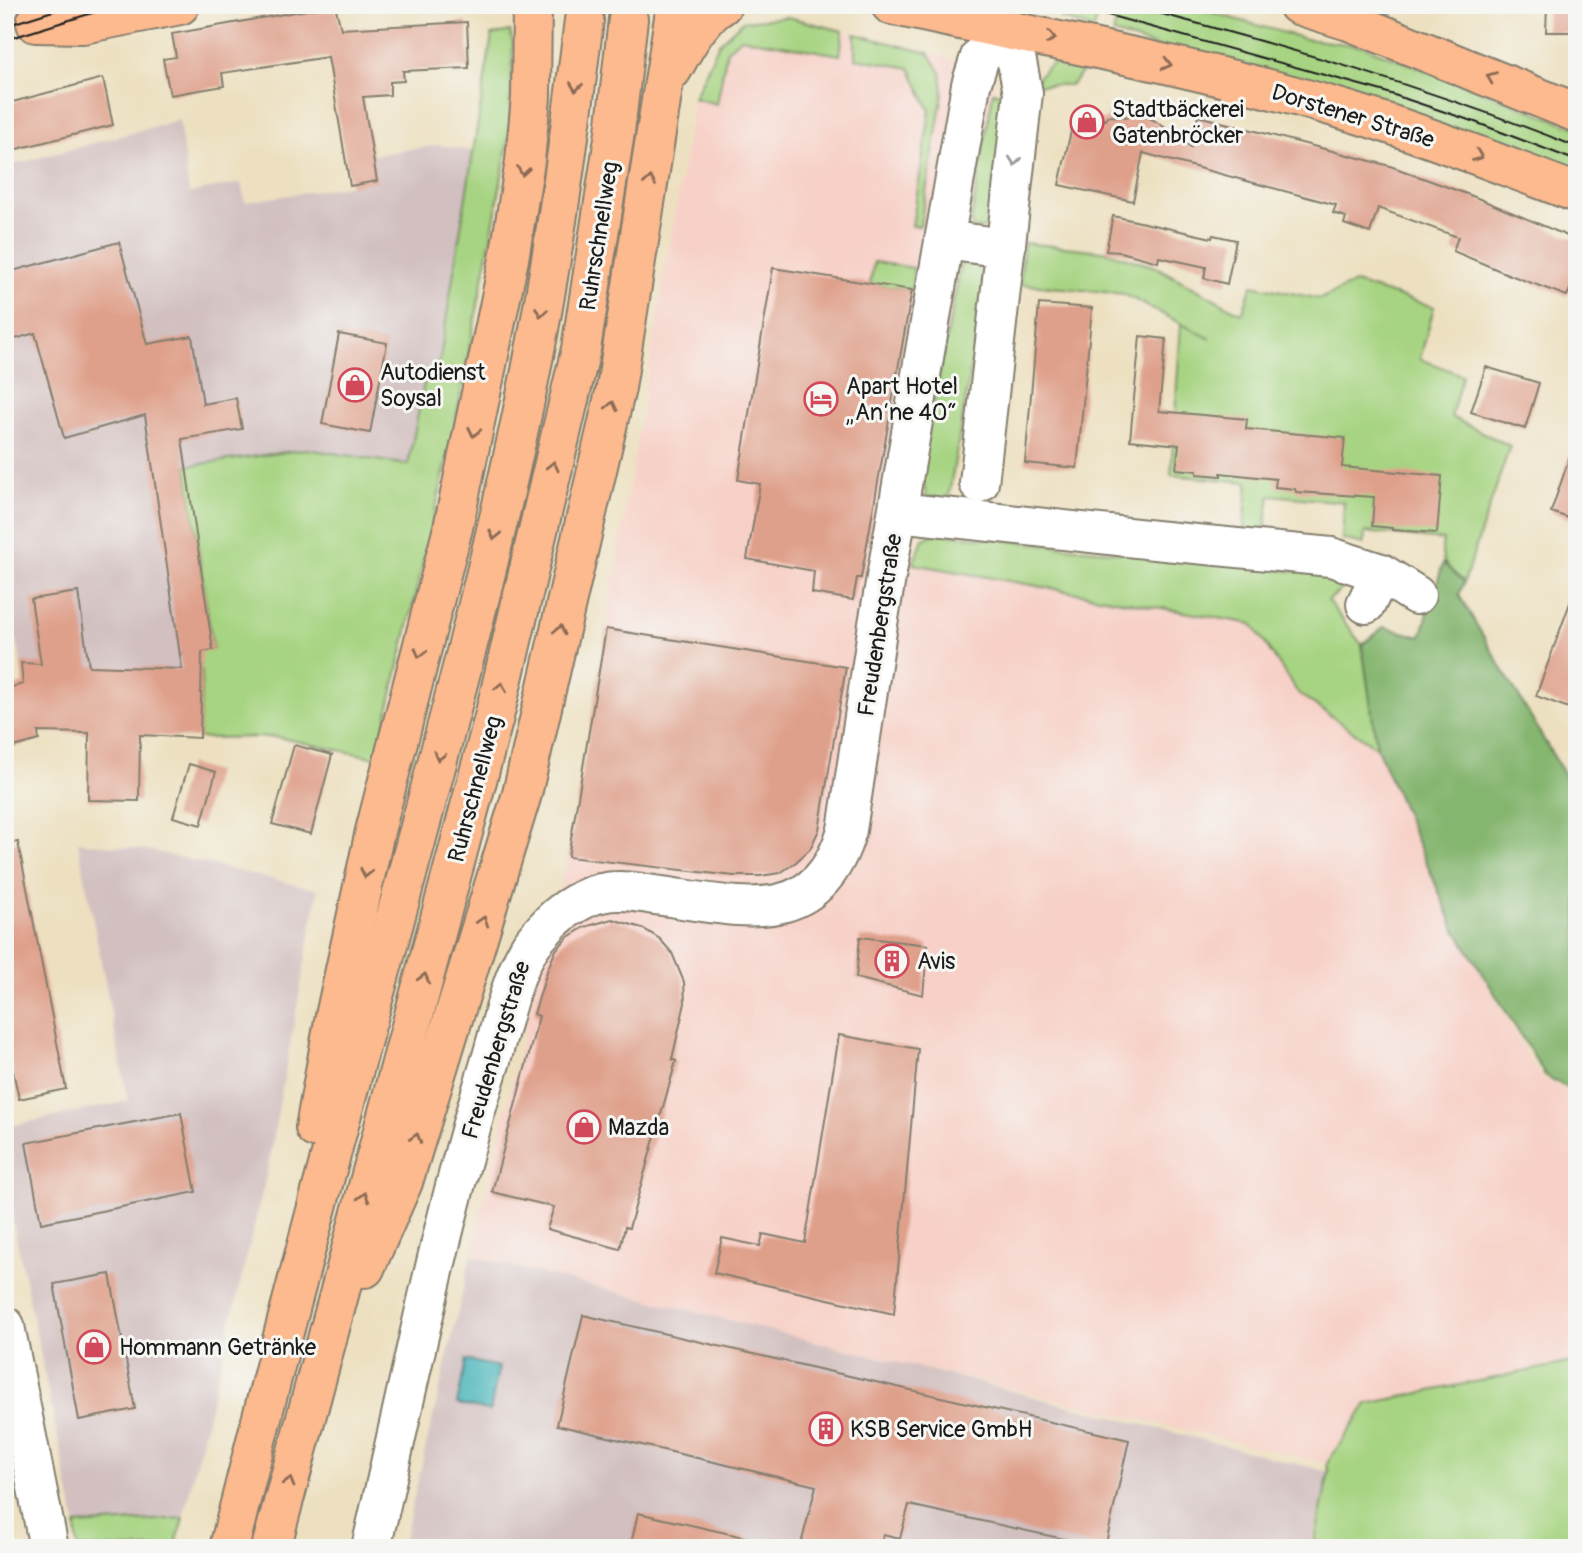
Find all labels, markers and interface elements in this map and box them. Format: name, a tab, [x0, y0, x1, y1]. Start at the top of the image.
one-way arrow	[1045, 30, 1057, 45]
one-way arrow	[1161, 56, 1173, 70]
one-way arrow	[1486, 71, 1498, 85]
street label: Dorstener Straße	[1268, 78, 1438, 155]
one-way arrow	[568, 82, 583, 93]
place label: Stadtbäckerei Gatenbröcker	[1112, 95, 1244, 150]
shop icon: Stadtbäckerei Gatenbröcker	[1068, 103, 1106, 141]
one-way arrow	[1472, 148, 1484, 162]
one-way arrow	[1008, 155, 1023, 167]
street label: Ruhrschnellweg	[573, 159, 625, 313]
one-way arrow	[516, 165, 531, 177]
one-way arrow	[642, 175, 657, 187]
one-way arrow	[534, 306, 549, 318]
place label: Autodienst Soysal	[380, 358, 486, 413]
shop icon: Autodienst Soysal	[336, 366, 374, 404]
place label: Apart Hotel „An‘ne 40“	[846, 372, 958, 427]
hotel icon: Apart Hotel „An‘ne 40“	[802, 380, 840, 418]
one-way arrow	[604, 400, 618, 412]
one-way arrow	[467, 426, 482, 438]
one-way arrow	[545, 460, 560, 472]
one-way arrow	[488, 529, 503, 541]
street label: Freudenbergstraße	[851, 531, 909, 718]
one-way arrow	[552, 624, 567, 636]
one-way arrow	[414, 647, 429, 659]
one-way arrow	[493, 681, 507, 693]
street label: Ruhrschnellweg	[442, 713, 508, 865]
one-way arrow	[433, 749, 447, 761]
one-way arrow	[359, 867, 374, 879]
one-way arrow	[475, 915, 490, 927]
building icon: Avis	[873, 942, 911, 980]
place label: Avis	[917, 947, 955, 976]
street label: Freudenbergstraße	[455, 957, 537, 1143]
one-way arrow	[416, 972, 430, 984]
shop icon: Mazda	[565, 1108, 603, 1146]
place label: Mazda	[608, 1113, 669, 1142]
one-way arrow	[408, 1132, 423, 1144]
one-way arrow	[356, 1192, 371, 1204]
shop icon: Hommann Getränke	[75, 1328, 113, 1366]
place label: Hommann Getränke	[119, 1333, 317, 1362]
building icon: KSB Service GmbH	[807, 1410, 845, 1448]
place label: KSB Service GmbH	[850, 1415, 1032, 1444]
one-way arrow	[281, 1476, 295, 1488]

